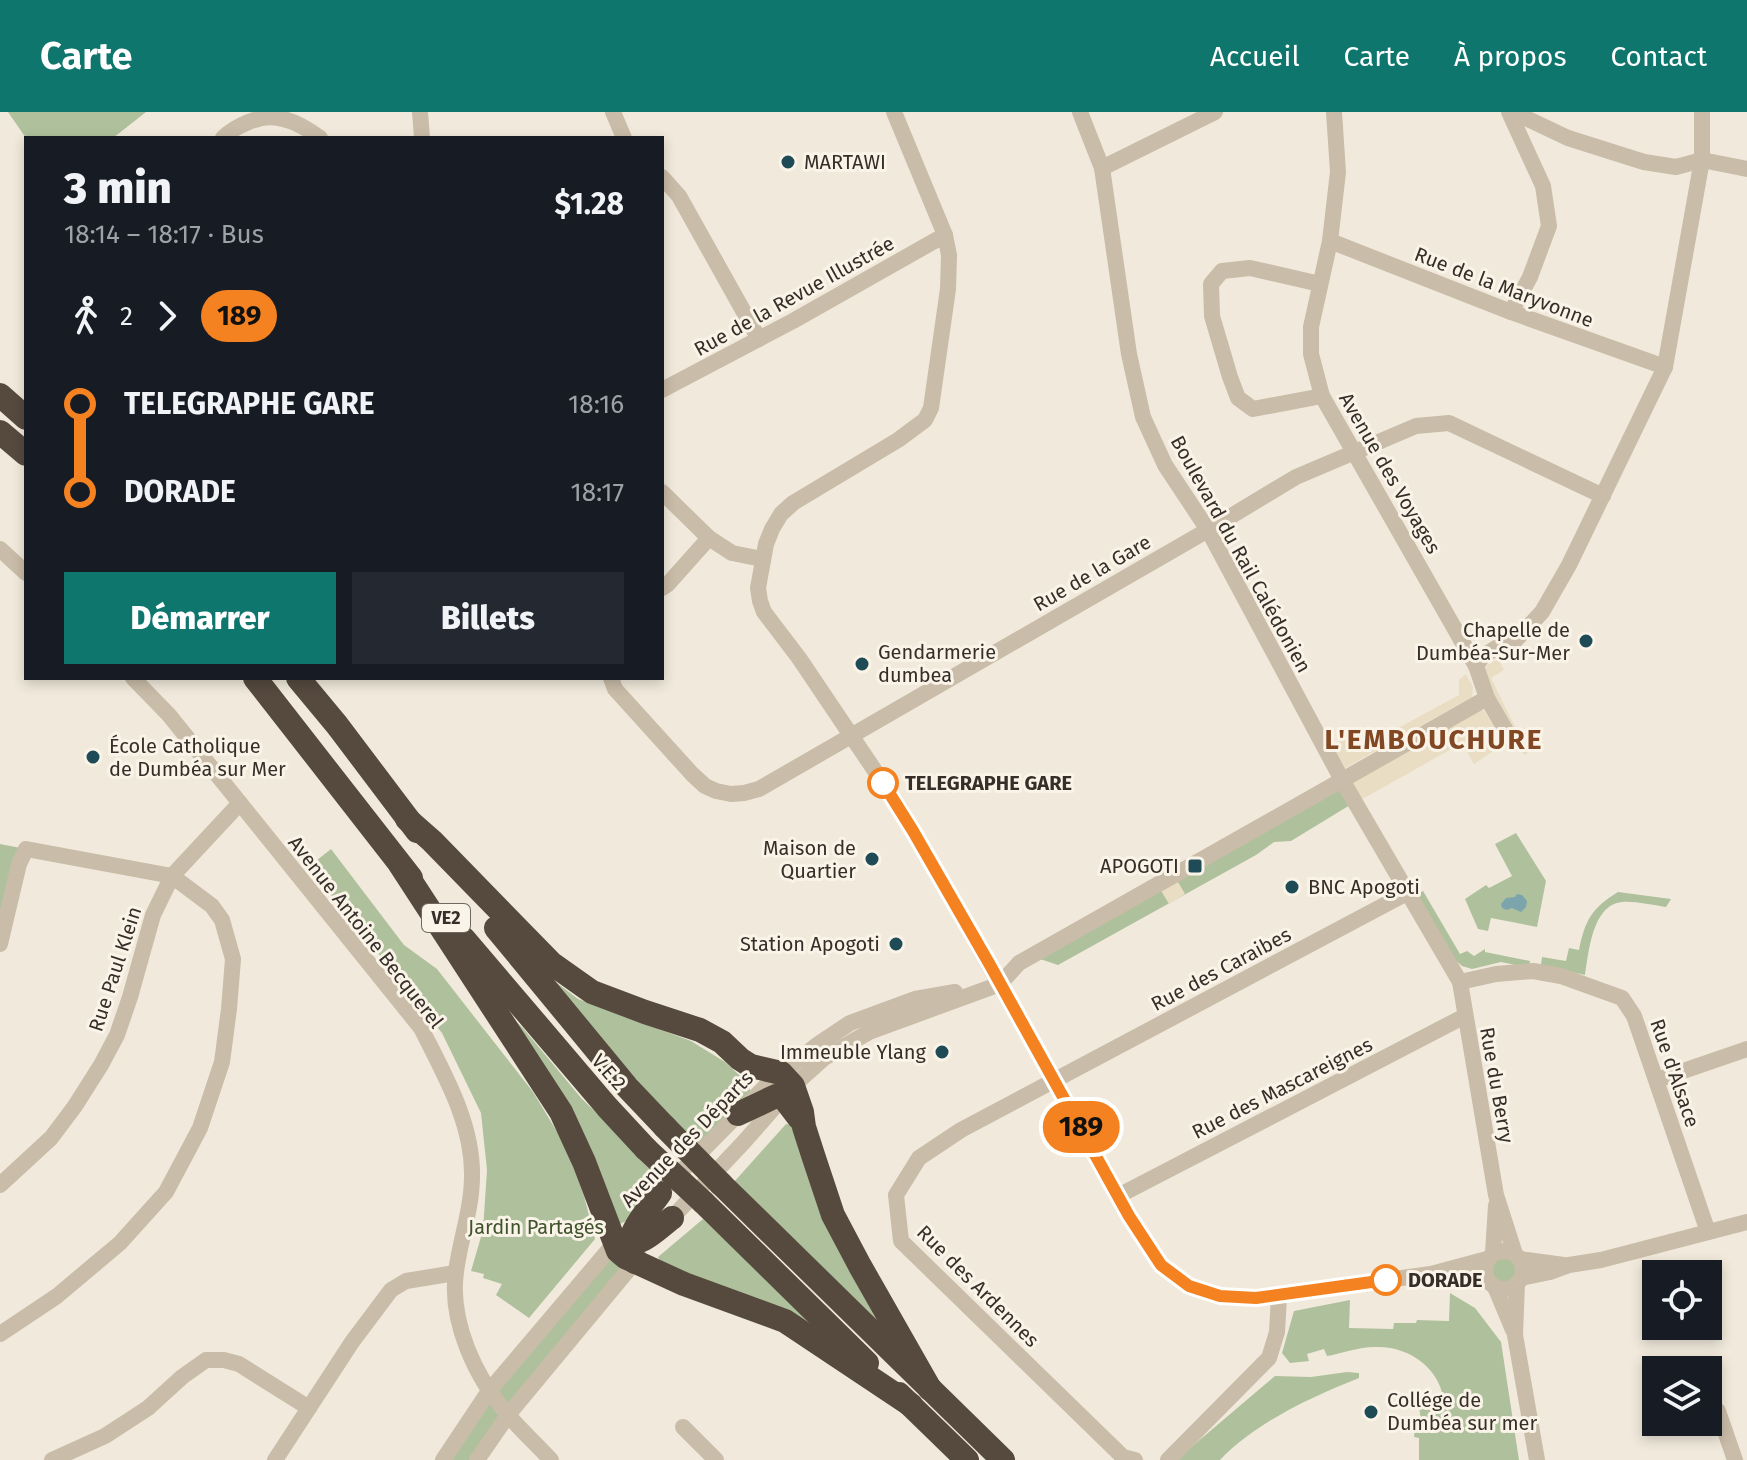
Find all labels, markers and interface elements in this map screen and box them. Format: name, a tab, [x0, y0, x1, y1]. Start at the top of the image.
text: Carte	[40, 33, 133, 79]
text: Accueil	[1210, 40, 1300, 73]
text: Carte	[1344, 40, 1410, 73]
text: À propos	[1454, 40, 1566, 73]
text: Contact	[1610, 40, 1707, 73]
place label: MARTAWI	[804, 150, 886, 174]
marker: MARTAWI	[779, 153, 797, 171]
text: 3 min	[64, 162, 172, 215]
text: $1.28	[555, 186, 624, 222]
text: 18:14 – 18:17 · Bus	[64, 219, 264, 250]
street label: Rue de la Revue Illustrée	[690, 231, 898, 361]
street label: Rue de la Maryvonne	[1411, 242, 1597, 332]
icon: walk	[64, 294, 108, 338]
icon: forward	[145, 294, 189, 338]
text: 189	[217, 299, 261, 332]
text: 2	[120, 301, 133, 332]
text: TELEGRAPHE GARE	[124, 386, 375, 422]
street label: Avenue des Voyages	[1334, 388, 1446, 558]
text: 18:16	[568, 389, 624, 420]
street label: Boulevard du Rail Calédonien	[1166, 431, 1316, 677]
text: DORADE	[124, 474, 236, 510]
text: 18:17	[570, 477, 624, 508]
street label: Rue de la Gare	[1029, 530, 1155, 616]
button: Démarrer	[64, 572, 336, 664]
button: Billets	[352, 572, 624, 664]
place label: Chapelle de Dumbéa-Sur-Mer	[1416, 618, 1570, 665]
marker: Chapelle de Dumbéa-Sur-Mer	[1577, 632, 1595, 650]
place label: Gendarmerie dumbea	[878, 640, 996, 687]
marker: Gendarmerie dumbea	[853, 655, 871, 673]
district label: L'EMBOUCHURE	[1325, 723, 1543, 756]
place label: École Catholique de Dumbéa sur Mer	[109, 734, 286, 781]
marker: École Catholique de Dumbéa sur Mer	[84, 748, 102, 766]
marker: TELEGRAPHE GARE	[868, 768, 898, 798]
place label: TELEGRAPHE GARE	[905, 771, 1072, 795]
street label: Avenue Antoine Becquerel	[283, 831, 449, 1033]
place label: Maison de Quartier	[763, 836, 856, 883]
marker: Maison de Quartier	[863, 850, 881, 868]
place label: APOGOTI	[1100, 854, 1179, 878]
marker: APOGOTI	[1186, 857, 1204, 875]
place label: BNC Apogoti	[1308, 875, 1420, 899]
marker: BNC Apogoti	[1283, 878, 1301, 896]
street label: Rue Paul Klein	[84, 903, 146, 1035]
road number: VE2	[422, 904, 470, 932]
street label: Rue des Caraibes	[1147, 922, 1295, 1016]
place label: Station Apogoti	[740, 932, 880, 956]
marker: Station Apogoti	[887, 935, 905, 953]
street label: Rue d'Alsace	[1645, 1016, 1705, 1130]
street label: Rue du Berry	[1475, 1025, 1519, 1145]
street label: Rue des Mascareignes	[1188, 1032, 1376, 1144]
place label: Immeuble Ylang	[780, 1040, 927, 1064]
marker: Immeuble Ylang	[933, 1043, 951, 1061]
street label: V.E.2	[587, 1049, 631, 1095]
street label: Avenue des Départs	[616, 1066, 758, 1212]
line badge: 189	[1035, 1101, 1127, 1153]
text: 189	[1059, 1110, 1103, 1143]
park label: Jardin Partagés	[468, 1215, 604, 1239]
street label: Rue des Ardennes	[912, 1220, 1044, 1352]
map controls	[1642, 1260, 1722, 1436]
button: locate	[1642, 1260, 1722, 1340]
marker: DORADE	[1371, 1265, 1401, 1295]
place label: DORADE	[1408, 1268, 1483, 1292]
button: layers	[1642, 1356, 1722, 1436]
place label: Collége de Dumbéa sur mer	[1387, 1388, 1537, 1435]
marker: Collége de Dumbéa sur mer	[1362, 1403, 1380, 1421]

